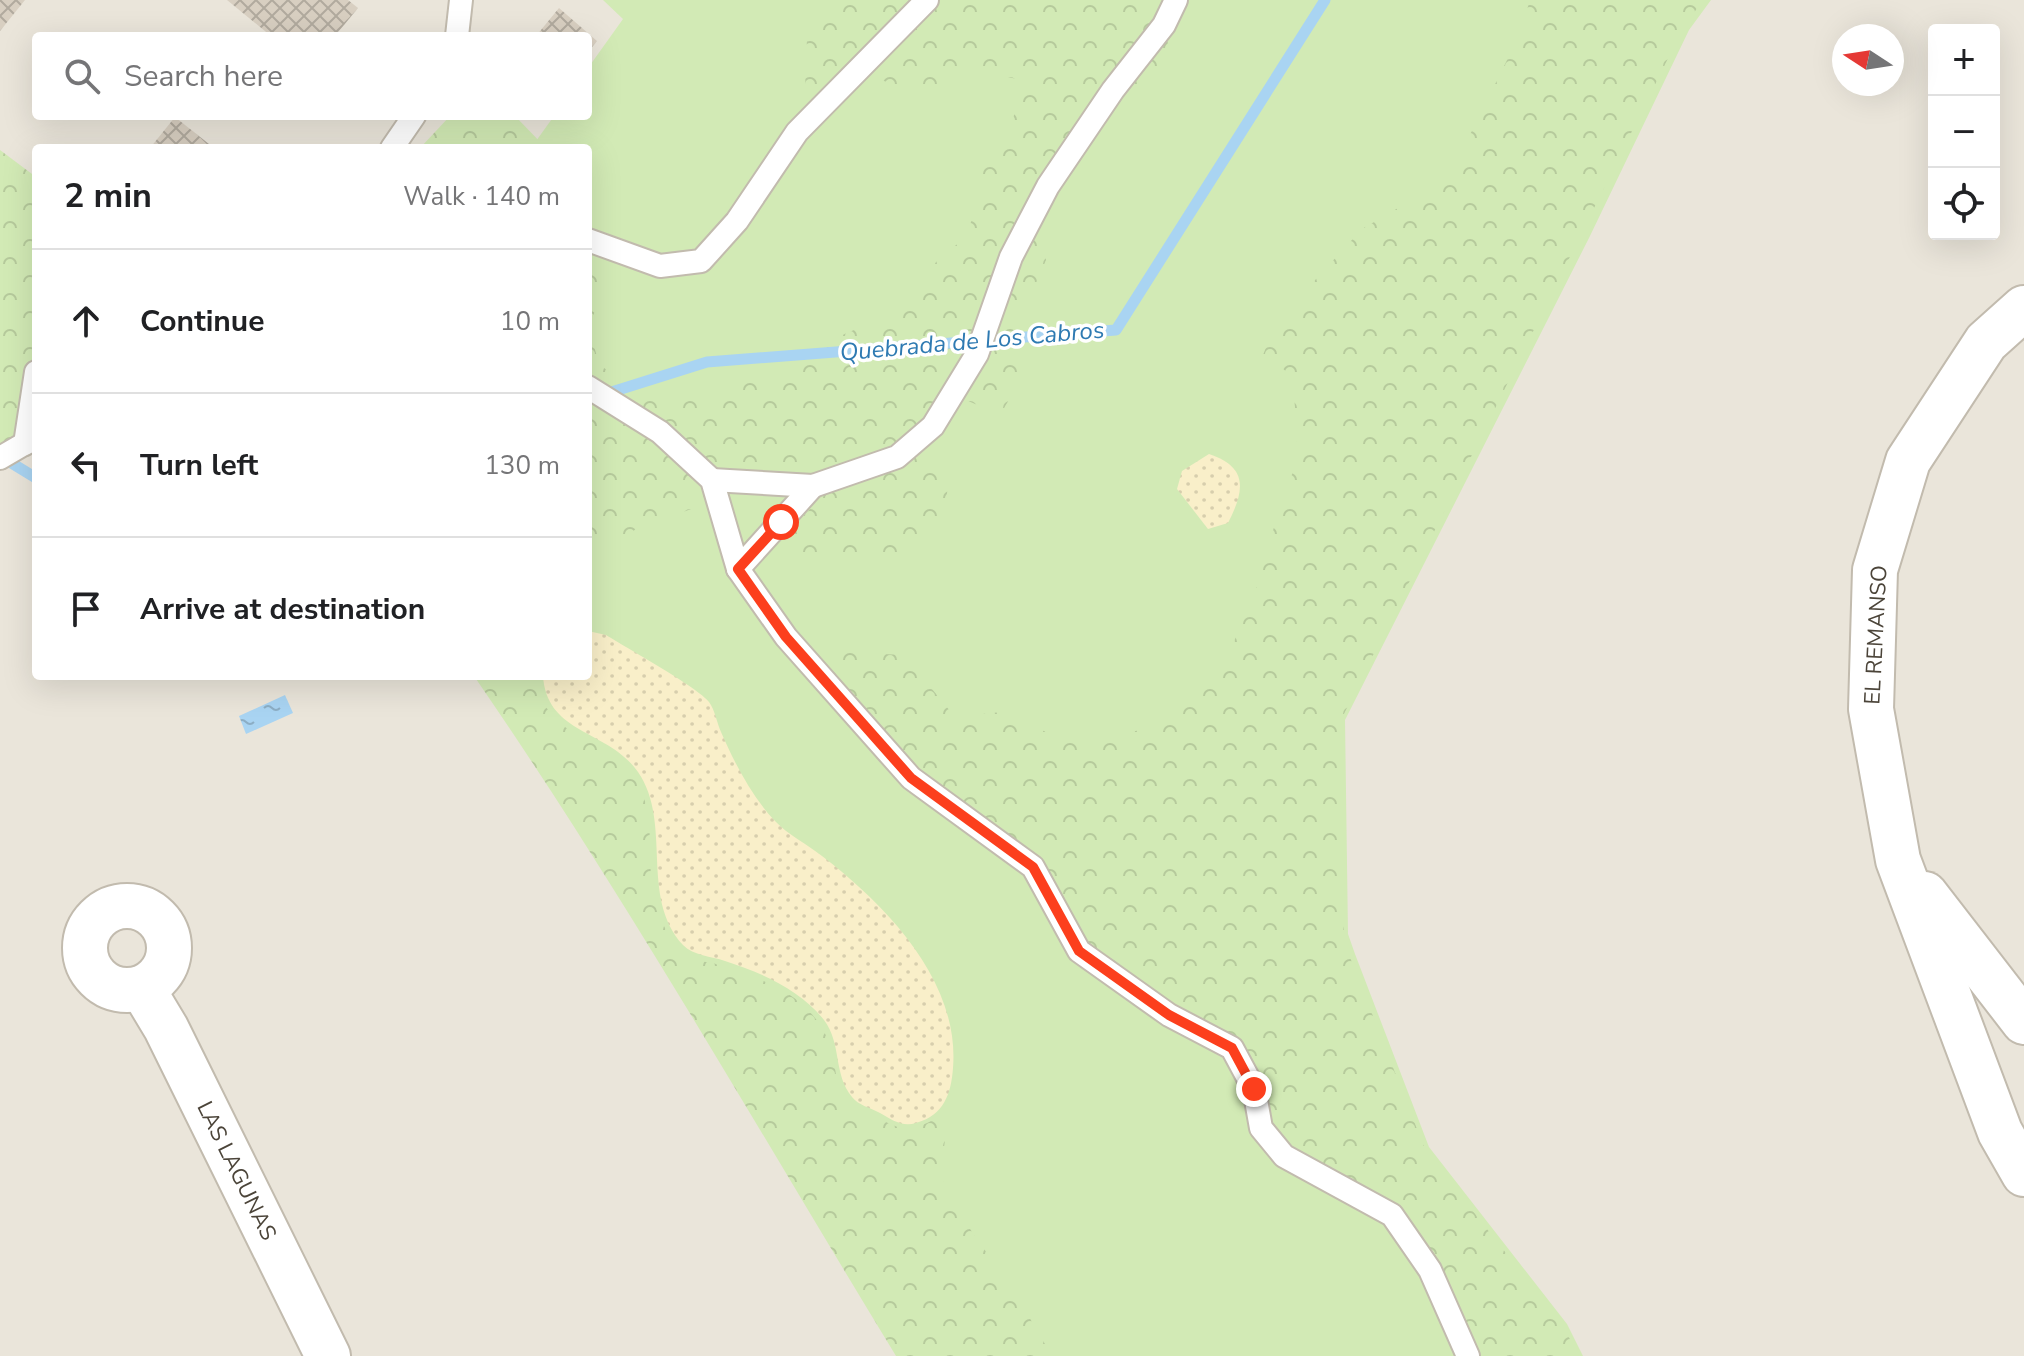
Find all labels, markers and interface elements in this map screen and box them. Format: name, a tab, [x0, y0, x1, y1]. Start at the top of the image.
north arrow	[1832, 24, 1904, 96]
map controls	[1928, 24, 2000, 240]
button: +	[1928, 24, 2000, 96]
search box	[32, 32, 592, 120]
icon: search	[60, 54, 104, 98]
text: Search here	[124, 56, 283, 97]
button: −	[1928, 96, 2000, 168]
button: locate	[1928, 168, 2000, 240]
text: 2 min	[64, 173, 152, 219]
text: Walk · 140 m	[403, 179, 560, 214]
icon: ahead	[64, 299, 108, 343]
text: Continue	[140, 301, 265, 342]
text: 10 m	[500, 304, 560, 339]
water label: Quebrada de Los Cabros	[838, 313, 1106, 369]
icon: left	[64, 443, 108, 487]
text: Turn left	[140, 445, 258, 486]
text: 130 m	[484, 448, 560, 483]
route start	[763, 504, 799, 540]
street label: EL REMANSO	[1857, 565, 1895, 705]
icon: arrive	[64, 587, 108, 631]
text: Arrive at destination	[140, 589, 425, 630]
route end	[1236, 1071, 1272, 1107]
street label: LAS LAGUNAS	[190, 1096, 284, 1245]

